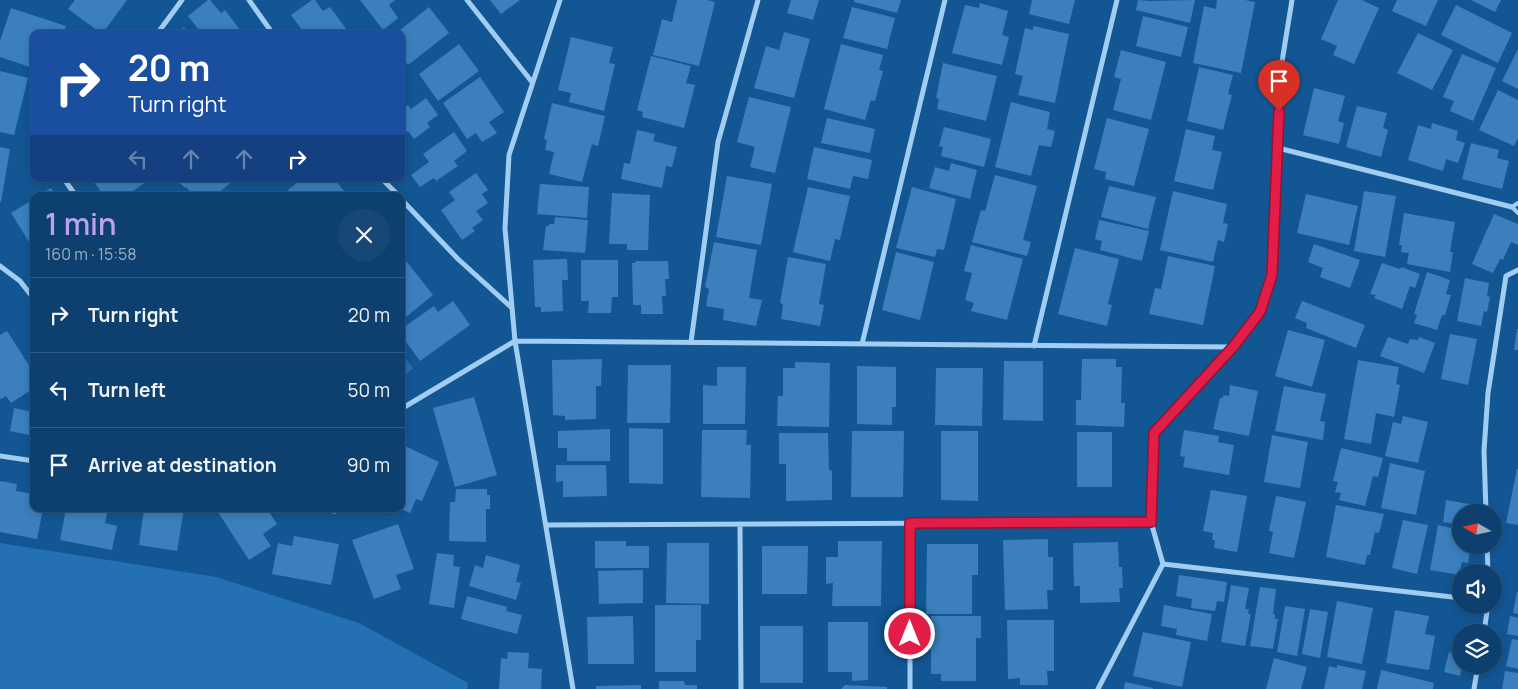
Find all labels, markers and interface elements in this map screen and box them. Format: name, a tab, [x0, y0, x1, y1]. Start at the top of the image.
text: 20 m	[128, 44, 210, 92]
icon: right	[45, 50, 110, 115]
pin	[1258, 60, 1300, 111]
icon: arrive	[1265, 67, 1293, 95]
text: Turn right	[128, 89, 226, 119]
icon: left	[124, 145, 152, 173]
icon: ahead	[177, 145, 205, 173]
icon: ahead	[230, 145, 258, 173]
icon: right	[283, 145, 311, 173]
text: 1 min	[45, 203, 117, 244]
button: close	[338, 209, 390, 261]
text: 160 m · 15:58	[45, 243, 137, 265]
icon: right	[45, 301, 73, 329]
text: Turn right	[88, 302, 178, 328]
text: 20 m	[348, 302, 390, 328]
icon: left	[45, 376, 73, 404]
text: Turn left	[88, 377, 166, 403]
text: 50 m	[348, 377, 390, 403]
icon: arrive	[45, 451, 73, 479]
text: Arrive at destination	[88, 452, 277, 478]
text: 90 m	[347, 452, 390, 478]
north arrow	[1452, 504, 1502, 554]
map controls	[1452, 504, 1502, 674]
button: sound	[1452, 564, 1502, 614]
position arrow	[883, 607, 935, 659]
button: layers	[1452, 624, 1502, 674]

